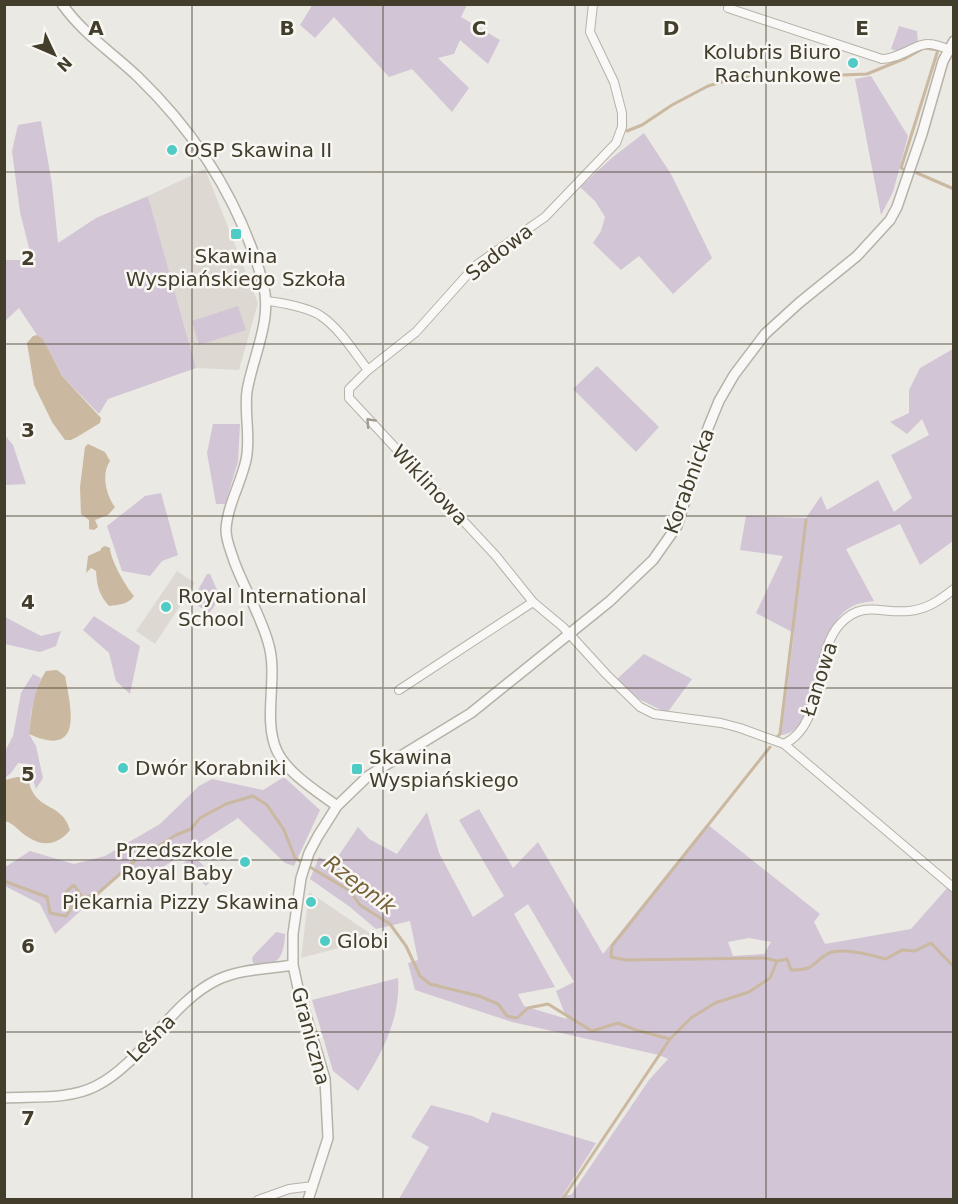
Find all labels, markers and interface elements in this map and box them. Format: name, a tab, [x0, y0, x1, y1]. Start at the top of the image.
text: A	[88, 16, 104, 40]
text: B	[279, 16, 295, 40]
text: C	[472, 16, 486, 40]
text: D	[663, 16, 679, 40]
text: E	[855, 16, 869, 40]
north arrow	[24, 24, 84, 84]
place label: Kolubris Biuro Rachunkowe	[703, 40, 841, 87]
text: N	[53, 53, 76, 75]
marker: Kolubris Biuro Rachunkowe	[846, 56, 860, 70]
place label: OSP Skawina II	[184, 138, 332, 162]
marker: OSP Skawina II	[165, 143, 179, 157]
street label: Sadowa	[461, 218, 537, 286]
marker: Skawina Wyspiańskiego Szkoła	[229, 227, 243, 241]
place label: Skawina Wyspiańskiego Szkoła	[126, 244, 346, 291]
text: 2	[21, 246, 35, 270]
text: 3	[21, 418, 35, 442]
one-way arrow	[367, 418, 378, 429]
street label: Korabnicka	[659, 425, 719, 537]
street label: Wiklinowa	[387, 440, 473, 530]
place label: Royal International School	[178, 584, 367, 631]
text: 4	[21, 590, 35, 614]
marker: Royal International School	[159, 600, 173, 614]
street label: Łanowa	[795, 639, 842, 720]
place label: Skawina Wyspiańskiego	[369, 745, 519, 792]
place label: Dwór Korabniki	[135, 756, 286, 780]
marker: Dwór Korabniki	[116, 761, 130, 775]
text: 5	[21, 762, 35, 786]
marker: Skawina Wyspiańskiego	[350, 762, 364, 776]
place label: Przedszkole Royal Baby	[116, 838, 233, 885]
water label: Rzepnik	[320, 850, 401, 920]
marker: Przedszkole Royal Baby	[238, 855, 252, 869]
place label: Piekarnia Pizzy Skawina	[62, 890, 299, 914]
marker: Piekarnia Pizzy Skawina	[304, 895, 318, 909]
place label: Globi	[337, 929, 389, 953]
text: 6	[21, 934, 35, 958]
marker: Globi	[318, 934, 332, 948]
street label: Graniczna	[286, 984, 336, 1088]
street label: Leśna	[122, 1009, 180, 1067]
text: 7	[21, 1106, 35, 1130]

